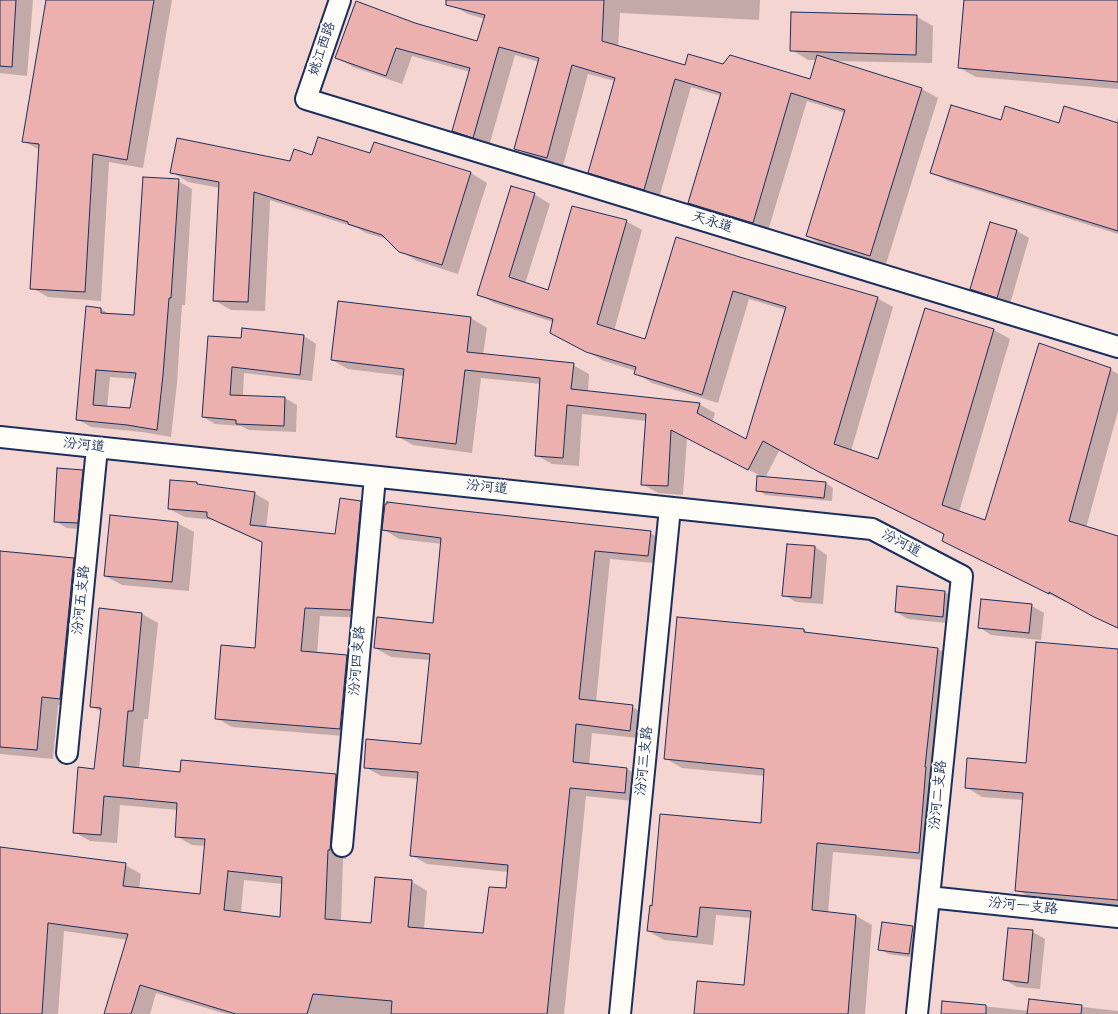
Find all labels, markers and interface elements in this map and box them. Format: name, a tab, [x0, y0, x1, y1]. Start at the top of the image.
street label: 姚江西路	[306, 20, 340, 78]
street label: 天永道	[689, 209, 735, 237]
street label: 汾河道	[62, 435, 106, 457]
street label: 汾河道	[465, 477, 509, 499]
street label: 汾河道	[879, 527, 923, 561]
street label: 汾河五支路	[70, 564, 94, 636]
street label: 汾河四支路	[347, 625, 369, 697]
street label: 汾河三支路	[633, 725, 657, 797]
street label: 汾河二支路	[927, 759, 951, 831]
street label: 汾河一支路	[987, 895, 1059, 919]

